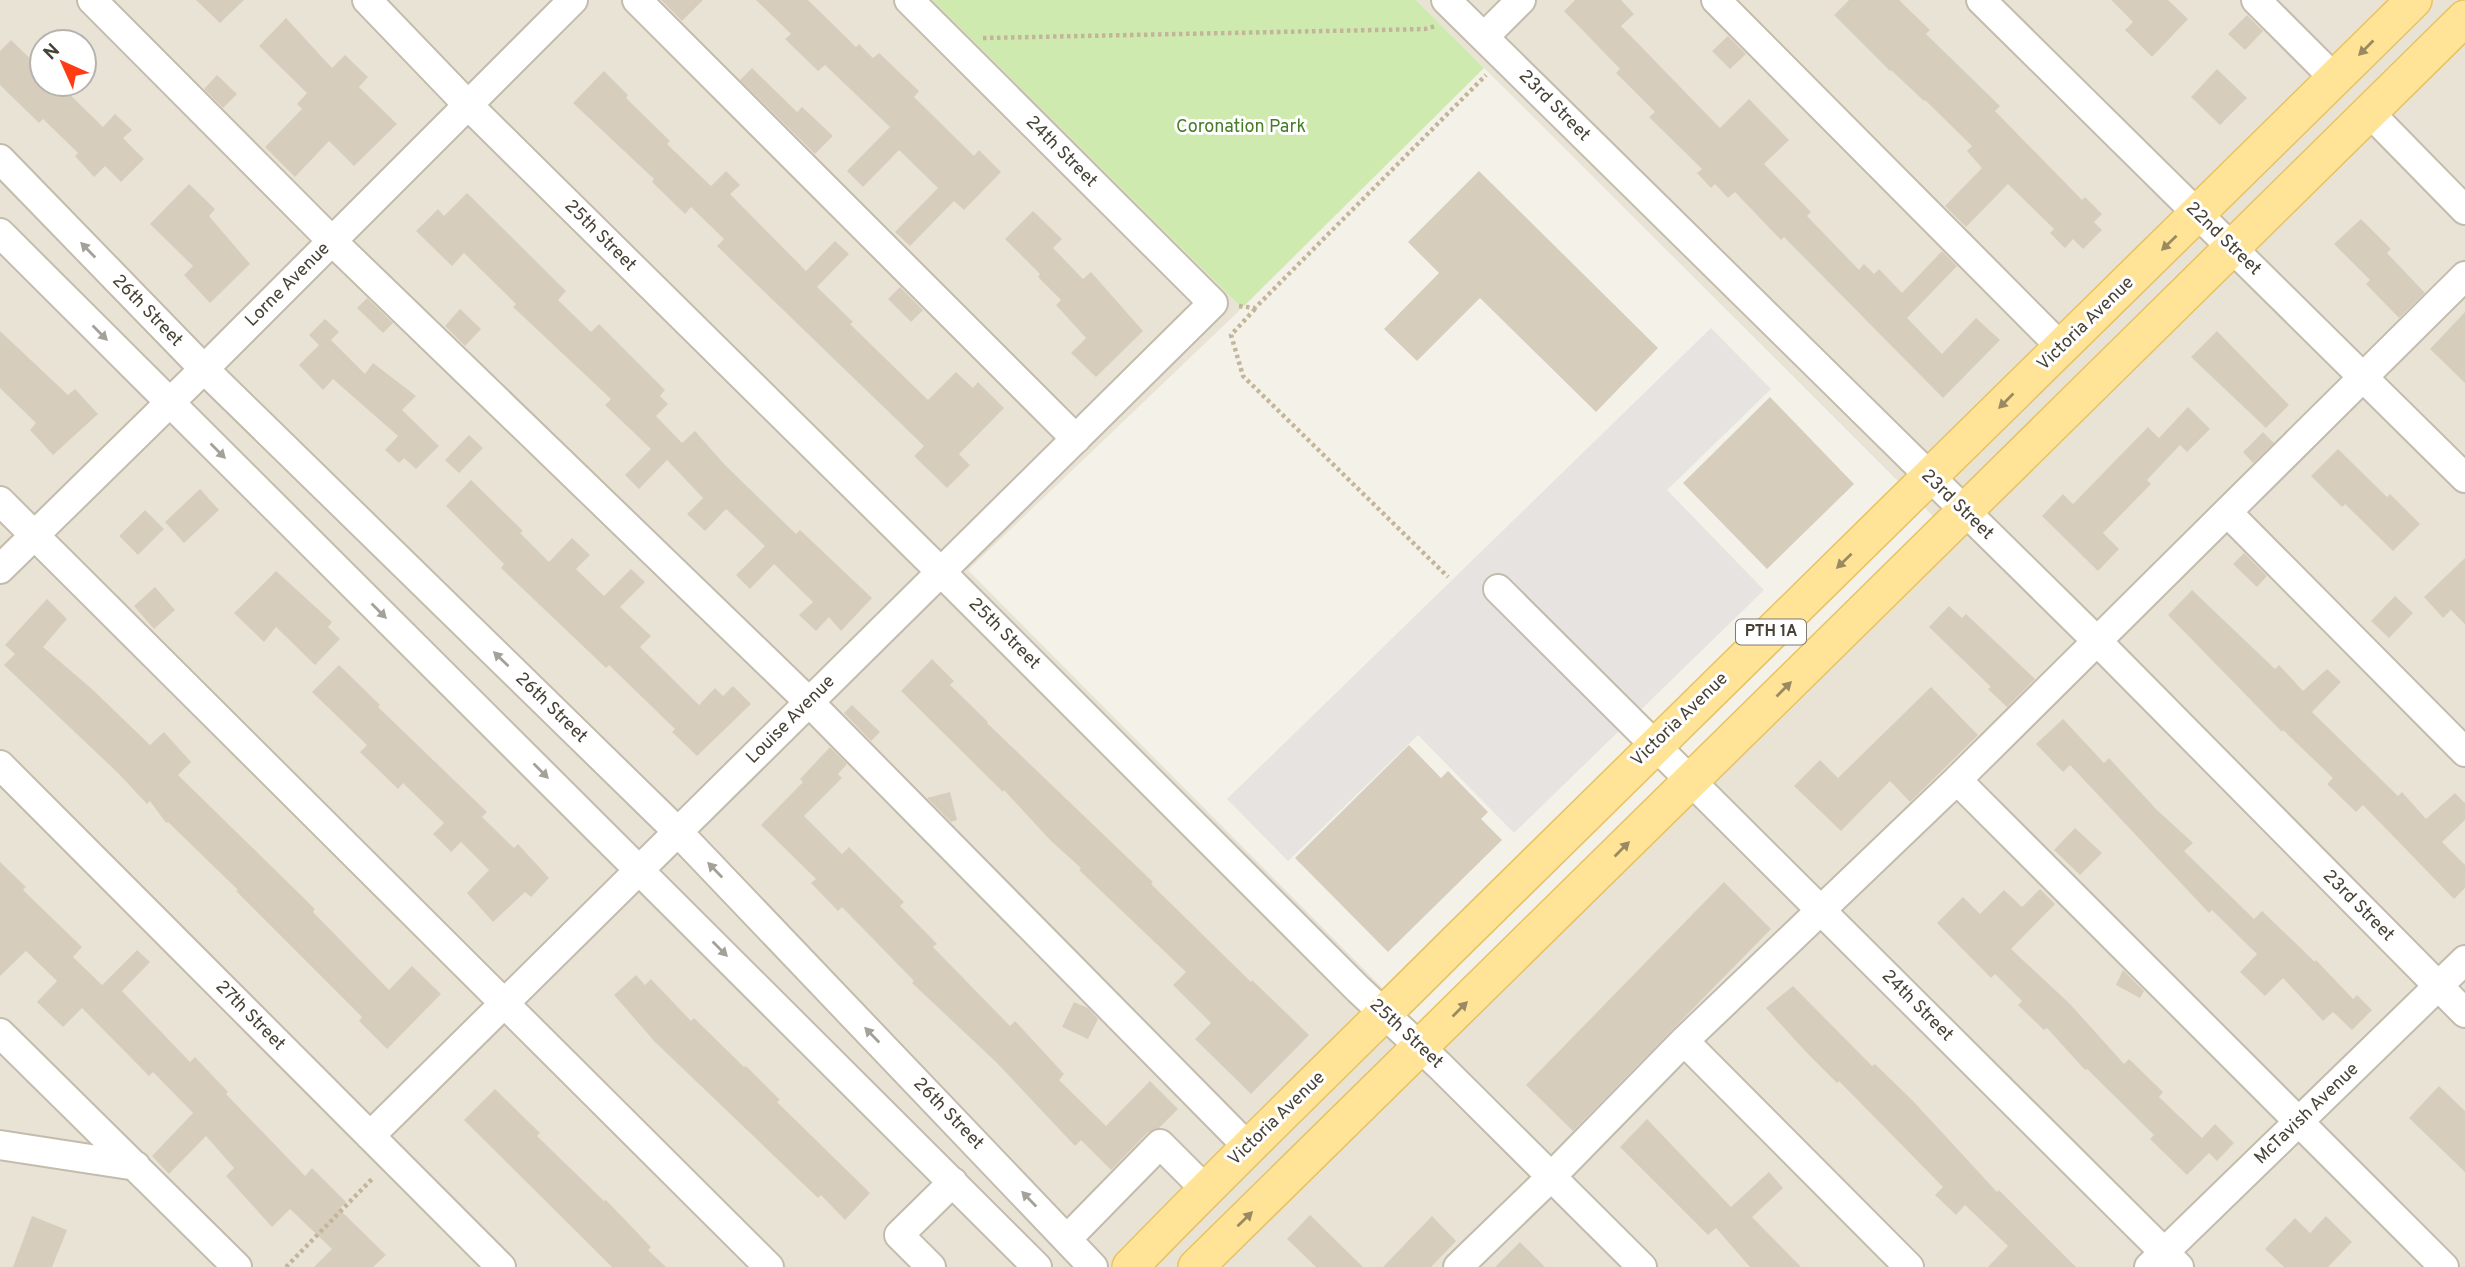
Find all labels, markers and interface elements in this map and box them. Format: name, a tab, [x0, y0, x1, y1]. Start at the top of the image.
north arrow	[28, 28, 98, 98]
text: N	[39, 39, 66, 66]
one-way arrow	[2358, 39, 2374, 56]
street label: 23rd Street	[1513, 65, 1595, 147]
street label: 24th Street	[1020, 111, 1102, 193]
park label: Coronation Park	[1176, 116, 1306, 139]
street label: 25th Street	[559, 195, 641, 277]
street label: 22nd Street	[2180, 197, 2266, 281]
one-way arrow	[2161, 234, 2178, 250]
street label: Lorne Avenue	[241, 238, 335, 332]
one-way arrow	[80, 242, 96, 258]
street label: 26th Street	[107, 270, 187, 352]
street label: Victoria Avenue	[2033, 272, 2139, 376]
one-way arrow	[91, 325, 108, 341]
one-way arrow	[1998, 393, 2015, 410]
one-way arrow	[209, 443, 226, 460]
street label: 23rd Street	[1916, 465, 1998, 545]
one-way arrow	[1836, 552, 1853, 568]
street label: 25th Street	[963, 593, 1045, 675]
one-way arrow	[371, 603, 388, 620]
road number: PTH 1A	[1736, 620, 1806, 645]
one-way arrow	[493, 651, 510, 667]
street label: 26th Street	[510, 668, 592, 748]
street label: Victoria Avenue	[1627, 668, 1733, 772]
street label: Louise Avenue	[742, 671, 840, 769]
one-way arrow	[1775, 681, 1791, 698]
one-way arrow	[532, 763, 549, 779]
one-way arrow	[1613, 840, 1630, 857]
one-way arrow	[707, 861, 723, 879]
street label: 23rd Street	[2317, 865, 2399, 947]
one-way arrow	[711, 940, 727, 957]
street label: 24th Street	[1876, 965, 1958, 1047]
street label: 27th Street	[210, 976, 290, 1056]
street label: 25th Street	[1364, 994, 1448, 1074]
one-way arrow	[1452, 1001, 1469, 1018]
one-way arrow	[865, 1027, 881, 1044]
street label: McTavish Avenue	[2250, 1058, 2364, 1170]
street label: Victoria Avenue	[1224, 1067, 1330, 1171]
street label: 26th Street	[908, 1073, 988, 1155]
one-way arrow	[1021, 1191, 1038, 1208]
one-way arrow	[1236, 1212, 1253, 1228]

